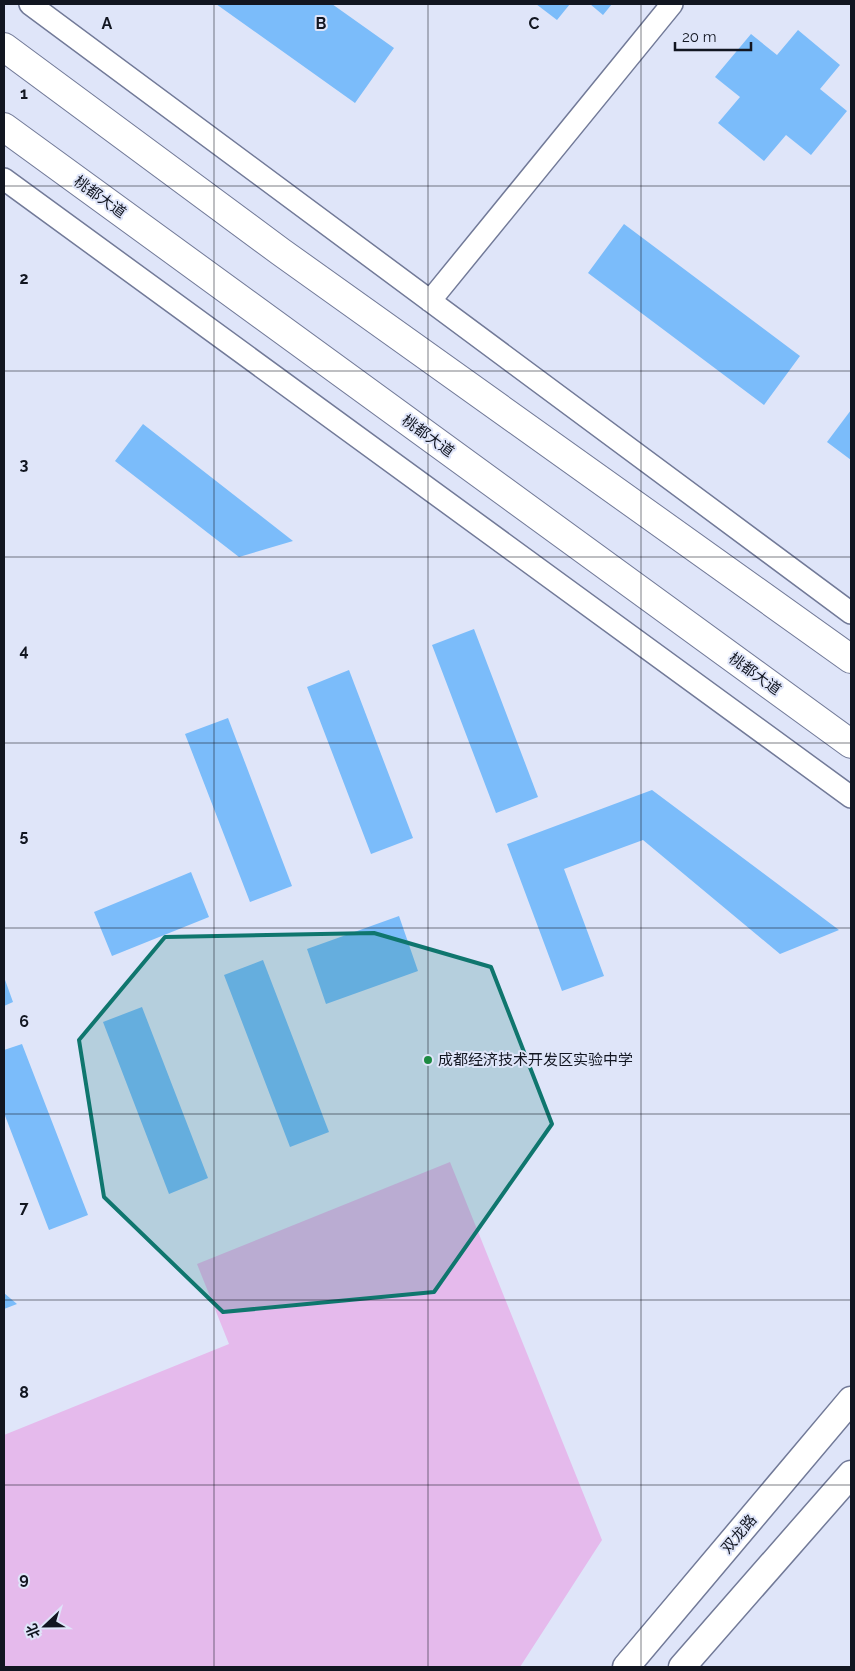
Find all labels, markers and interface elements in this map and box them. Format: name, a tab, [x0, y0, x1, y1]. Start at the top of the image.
text: A	[102, 14, 113, 33]
text: B	[316, 14, 327, 33]
text: C	[529, 14, 540, 33]
scale bar	[675, 20, 751, 52]
text: 20 m	[682, 28, 717, 46]
text: 1	[20, 84, 28, 103]
street label: 桃都大道	[70, 172, 130, 222]
text: 2	[19, 269, 29, 288]
street label: 桃都大道	[398, 411, 458, 461]
text: 3	[20, 455, 29, 474]
text: 4	[19, 641, 29, 660]
street label: 桃都大道	[725, 649, 785, 699]
text: 5	[20, 826, 29, 845]
text: 6	[19, 1012, 29, 1031]
place label: 成都经济技术开发区实验中学	[438, 1051, 633, 1069]
marker: 成都经济技术开发区实验中学	[422, 1054, 434, 1066]
text: 7	[20, 1198, 29, 1217]
text: 8	[19, 1383, 29, 1402]
street label: 双龙路	[718, 1511, 760, 1557]
text: 9	[19, 1569, 29, 1588]
north arrow	[20, 1601, 70, 1651]
text: 北	[23, 1621, 43, 1640]

